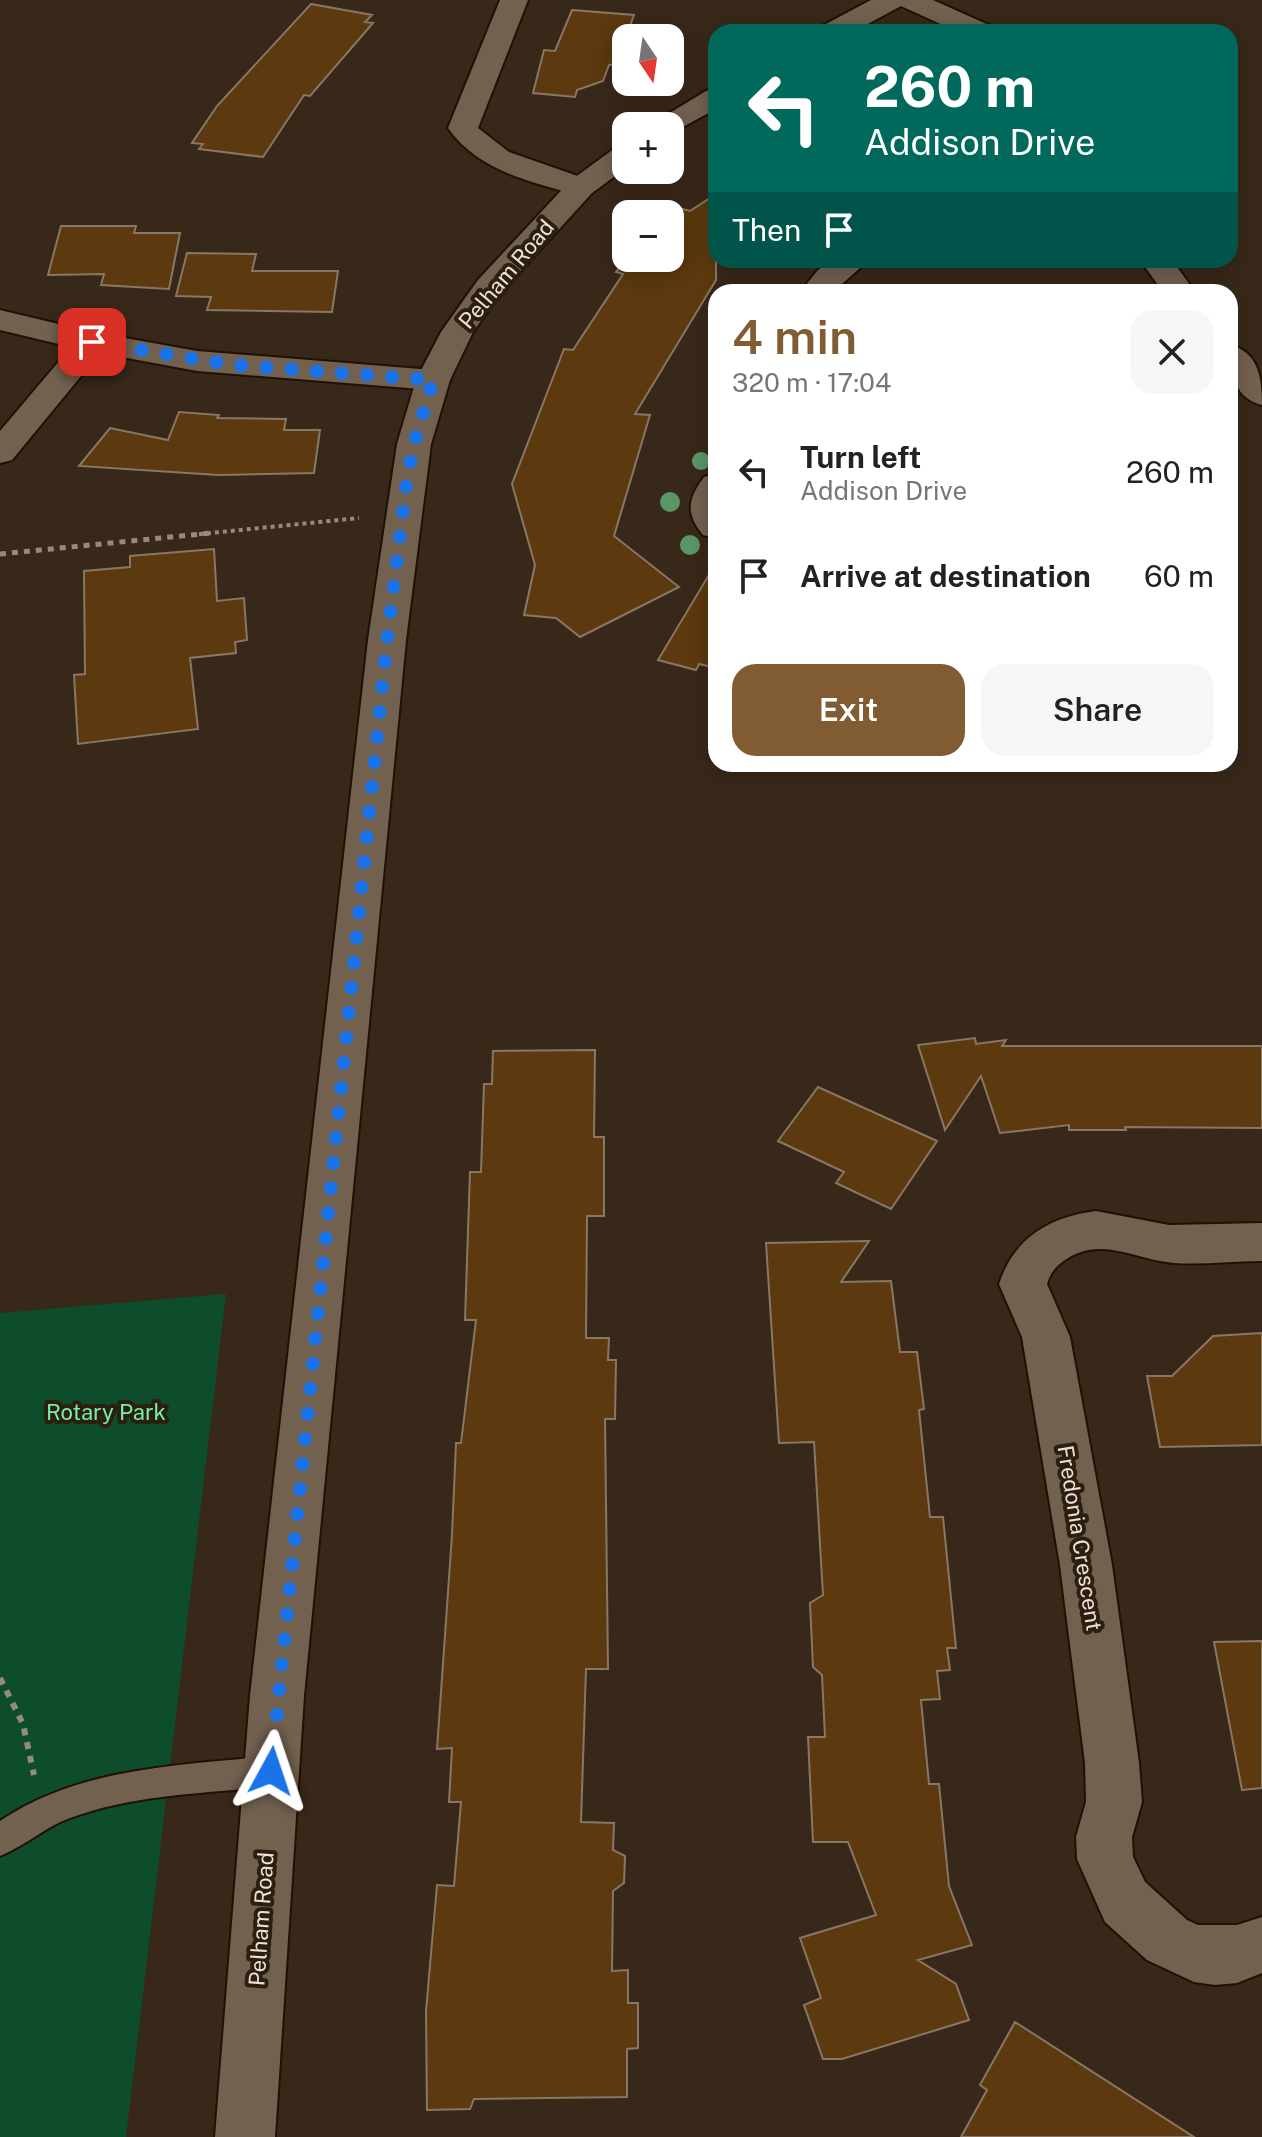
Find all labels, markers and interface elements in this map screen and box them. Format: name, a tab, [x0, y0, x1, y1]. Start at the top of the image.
north arrow	[612, 24, 684, 96]
map controls	[612, 24, 684, 272]
text: 260 m	[864, 54, 1035, 120]
icon: left	[732, 56, 836, 160]
button: +	[612, 112, 684, 184]
text: Addison Drive	[864, 121, 1095, 163]
button: −	[612, 200, 684, 272]
icon: arrive	[817, 208, 861, 252]
text: Then	[732, 212, 801, 248]
street label: Pelham Road	[453, 214, 559, 334]
pin	[58, 308, 126, 376]
text: 4 min	[732, 308, 857, 365]
button: close	[1130, 310, 1214, 394]
icon: arrive	[70, 320, 114, 364]
text: 320 m · 17:04	[732, 367, 891, 398]
text: Turn left	[800, 439, 921, 475]
icon: left	[732, 450, 776, 494]
text: 260 m	[1126, 454, 1214, 490]
text: Addison Drive	[800, 475, 967, 506]
icon: arrive	[732, 554, 776, 598]
text: Arrive at destination	[800, 558, 1091, 594]
text: 60 m	[1144, 558, 1214, 594]
button: Exit	[732, 664, 965, 756]
button: Share	[981, 664, 1214, 756]
park label: Rotary Park	[46, 1399, 166, 1425]
street label: Fredonia Crescent	[1053, 1443, 1107, 1633]
position arrow	[229, 1729, 313, 1813]
street label: Pelham Road	[243, 1851, 279, 1987]

